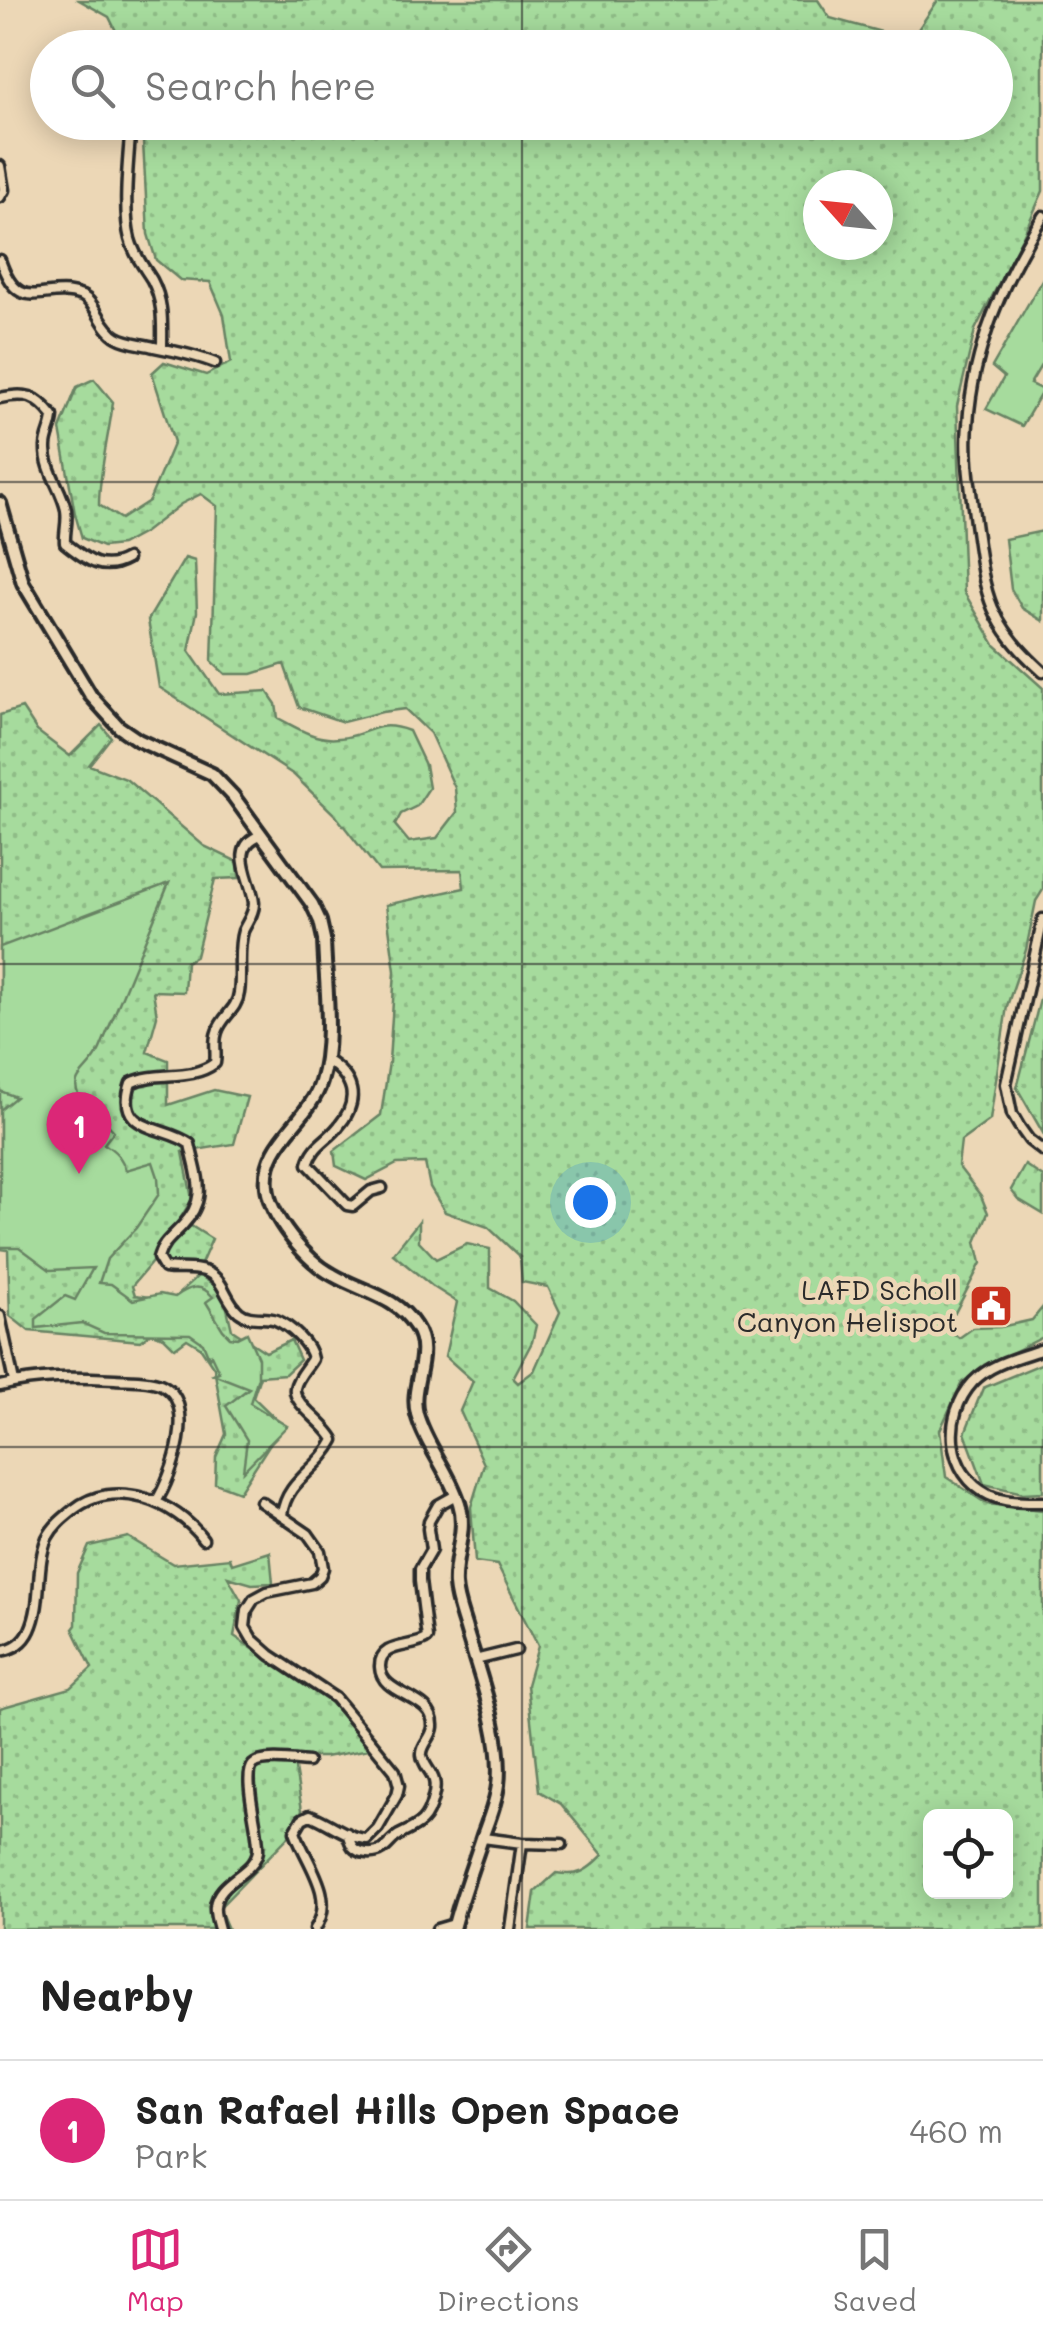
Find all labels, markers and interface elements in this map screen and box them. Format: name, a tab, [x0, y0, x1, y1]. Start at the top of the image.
search box	[30, 30, 1013, 140]
icon: search	[65, 58, 120, 113]
text: Search here	[145, 60, 376, 110]
north arrow	[803, 170, 893, 260]
pin: 1	[46, 1092, 112, 1174]
your location	[565, 1177, 616, 1228]
place label: LAFD Scholl Canyon Helispot	[737, 1271, 958, 1339]
public building icon: LAFD Scholl Canyon Helispot	[968, 1283, 1014, 1329]
map controls	[923, 1809, 1013, 1899]
button: locate	[923, 1809, 1013, 1899]
text: Nearby	[40, 1967, 194, 2022]
text: San Rafael Hills Open Space	[135, 2084, 680, 2134]
text: 1	[65, 2109, 80, 2151]
text: 460 m	[909, 2109, 1003, 2151]
text: Park	[135, 2134, 208, 2176]
tab: Map	[127, 2222, 184, 2318]
tab: Directions	[437, 2222, 580, 2318]
tab: Saved	[833, 2222, 916, 2318]

